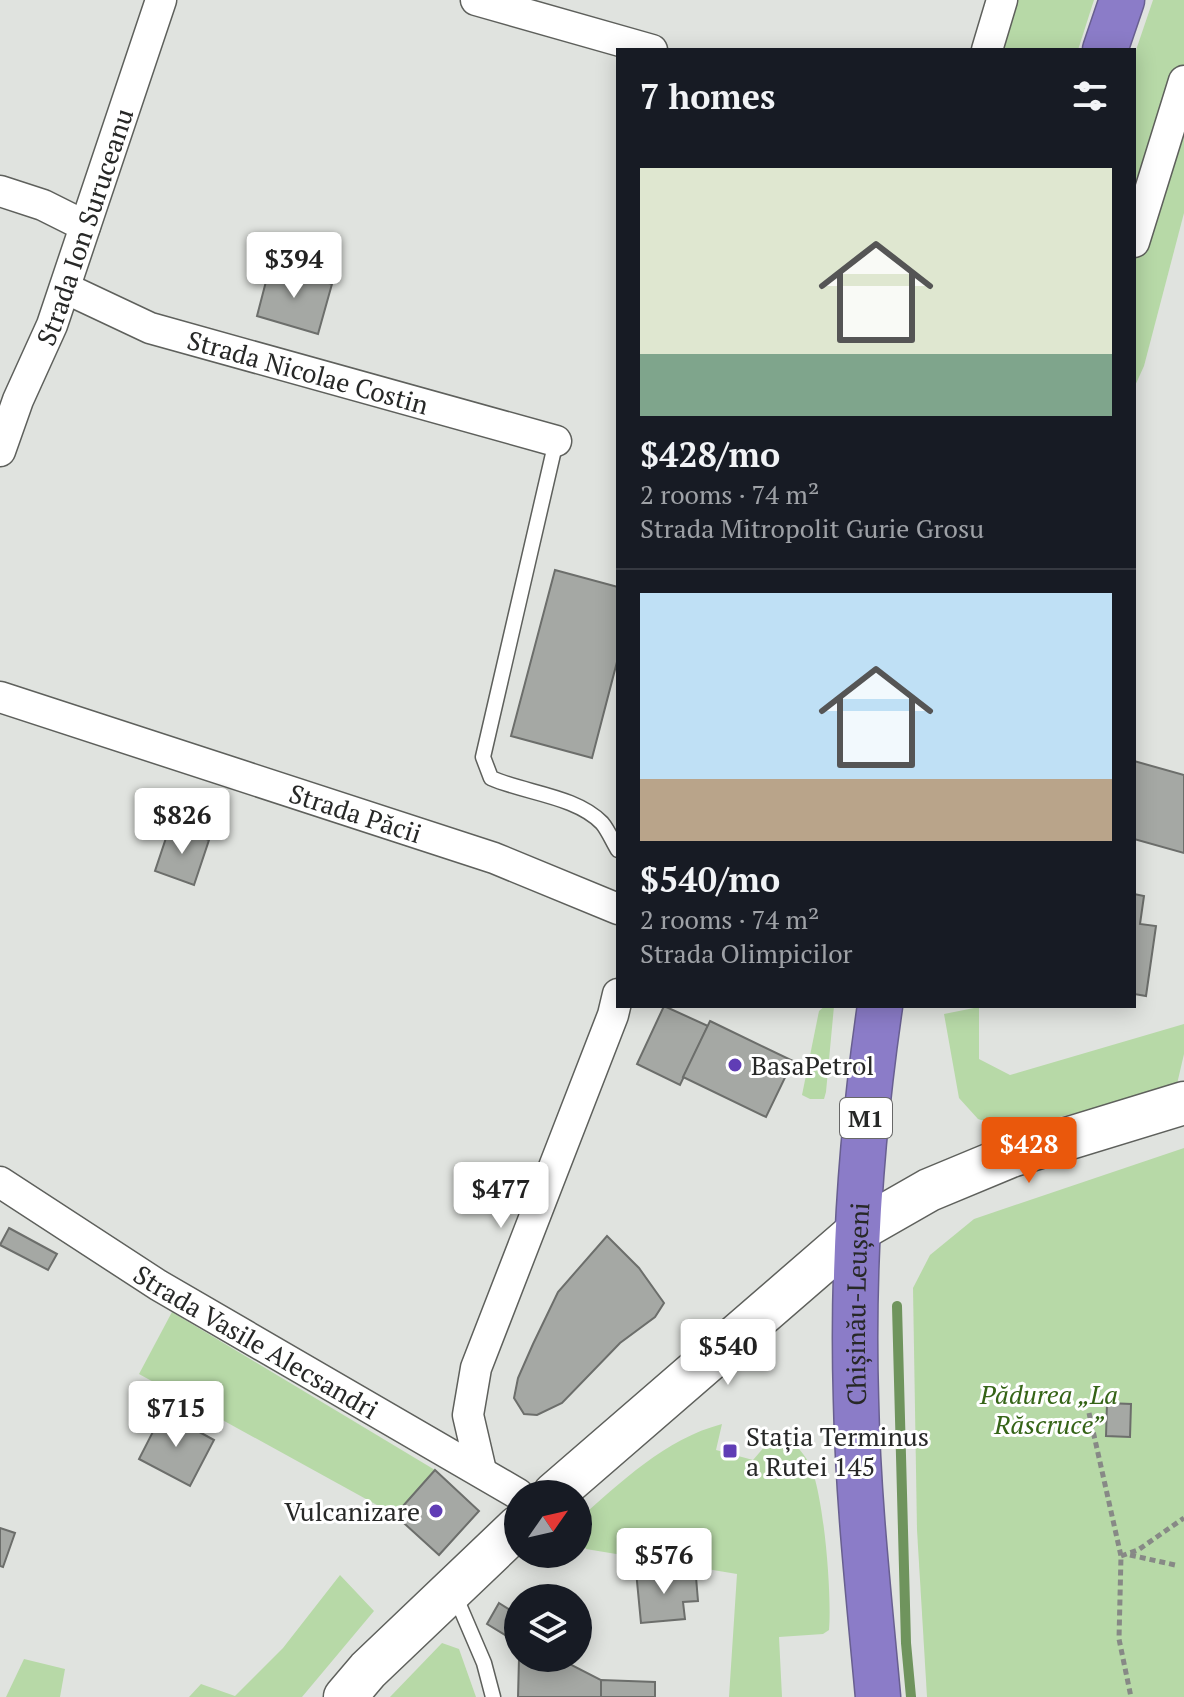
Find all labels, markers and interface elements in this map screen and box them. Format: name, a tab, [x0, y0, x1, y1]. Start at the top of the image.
text: 7 homes	[640, 74, 775, 119]
icon: filters	[1068, 74, 1112, 118]
street label: Strada Ion Suruceanu	[28, 104, 141, 351]
icon: home	[804, 220, 948, 364]
pin: $394	[247, 232, 341, 300]
text: $394	[265, 241, 323, 275]
street label: Strada Nicolae Costin	[184, 322, 432, 422]
text: $428/mo	[640, 432, 780, 477]
text: 2 rooms · 74 m²	[640, 477, 819, 511]
text: Strada Mitropolit Gurie Grosu	[640, 511, 984, 545]
icon: home	[804, 645, 948, 789]
street label: Strada Păcii	[285, 775, 426, 850]
pin: $826	[135, 788, 229, 856]
text: $826	[153, 797, 211, 831]
text: $540/mo	[640, 857, 780, 902]
text: 2 rooms · 74 m²	[640, 902, 819, 936]
text: Strada Olimpicilor	[640, 936, 853, 970]
place label: BasaPetrol	[751, 1048, 874, 1082]
marker: BasaPetrol	[726, 1056, 744, 1074]
road number: M1	[840, 1098, 892, 1138]
pin: $428	[982, 1117, 1076, 1185]
text: $428	[1000, 1126, 1058, 1160]
pin: $477	[454, 1162, 548, 1230]
text: $477	[472, 1171, 530, 1205]
street label: Chișinău-Leușeni	[838, 1201, 876, 1406]
street label: Strada Vasile Alecsandri	[127, 1257, 385, 1426]
pin: $540	[681, 1319, 775, 1387]
text: $540	[699, 1328, 757, 1362]
park label: Pădurea „La Răscruce”	[979, 1377, 1118, 1441]
pin: $715	[129, 1381, 223, 1449]
text: $715	[147, 1390, 205, 1424]
place label: Stația Terminus a Rutei 145	[746, 1419, 929, 1483]
marker: Stația Terminus a Rutei 145	[721, 1442, 739, 1460]
north arrow	[504, 1480, 592, 1568]
map controls	[504, 1480, 592, 1672]
place label: Vulcanizare	[284, 1494, 420, 1528]
marker: Vulcanizare	[427, 1502, 445, 1520]
pin: $576	[617, 1528, 711, 1596]
text: $576	[635, 1537, 693, 1571]
button: layers	[504, 1584, 592, 1672]

